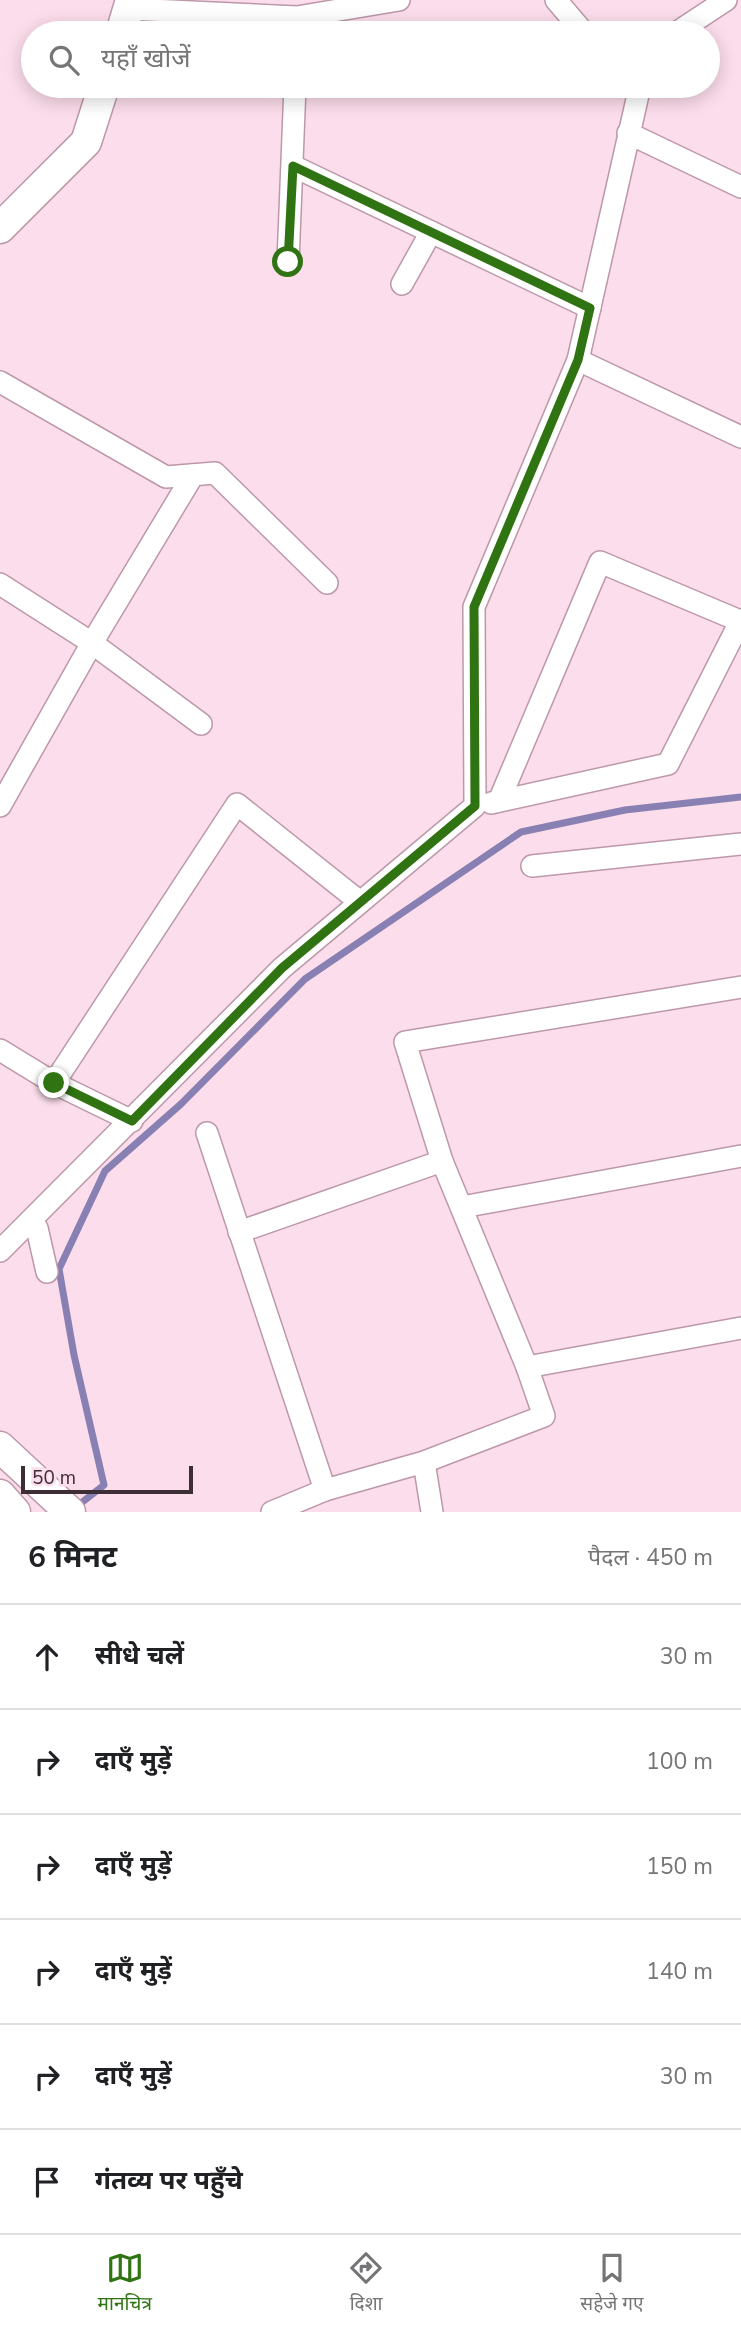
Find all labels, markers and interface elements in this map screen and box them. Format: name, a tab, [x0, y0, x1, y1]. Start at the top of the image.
search box	[21, 21, 720, 98]
icon: search	[45, 41, 83, 79]
text: यहाँ खोजें	[101, 41, 191, 76]
route start	[272, 246, 303, 277]
route end	[38, 1067, 69, 1098]
scale bar	[21, 1463, 192, 1495]
text: 50 m	[32, 1465, 76, 1491]
text: 6 मिनट	[28, 1537, 117, 1578]
text: पैदल · 450 m	[588, 1542, 713, 1573]
icon: ahead	[28, 1638, 66, 1676]
text: सीधे चलें	[95, 1638, 184, 1673]
text: 30 m	[660, 1641, 713, 1672]
icon: right	[28, 1743, 66, 1781]
text: दाएँ मुड़ें	[95, 1743, 172, 1778]
text: 100 m	[646, 1746, 713, 1777]
icon: right	[28, 1848, 66, 1886]
text: दाएँ मुड़ें	[95, 1848, 172, 1883]
text: 150 m	[646, 1851, 713, 1882]
icon: right	[28, 1953, 66, 1991]
text: दाएँ मुड़ें	[95, 1953, 172, 1988]
text: 140 m	[646, 1956, 713, 1987]
icon: right	[28, 2058, 66, 2096]
text: दाएँ मुड़ें	[95, 2058, 172, 2093]
text: 30 m	[660, 2061, 713, 2092]
icon: arrive	[28, 2163, 66, 2201]
text: गंतव्य पर पहुँचे	[95, 2163, 243, 2198]
tab: मानचित्र	[98, 2249, 152, 2318]
tab: दिशा	[347, 2249, 385, 2318]
tab: सहेजे गए	[580, 2249, 643, 2318]

